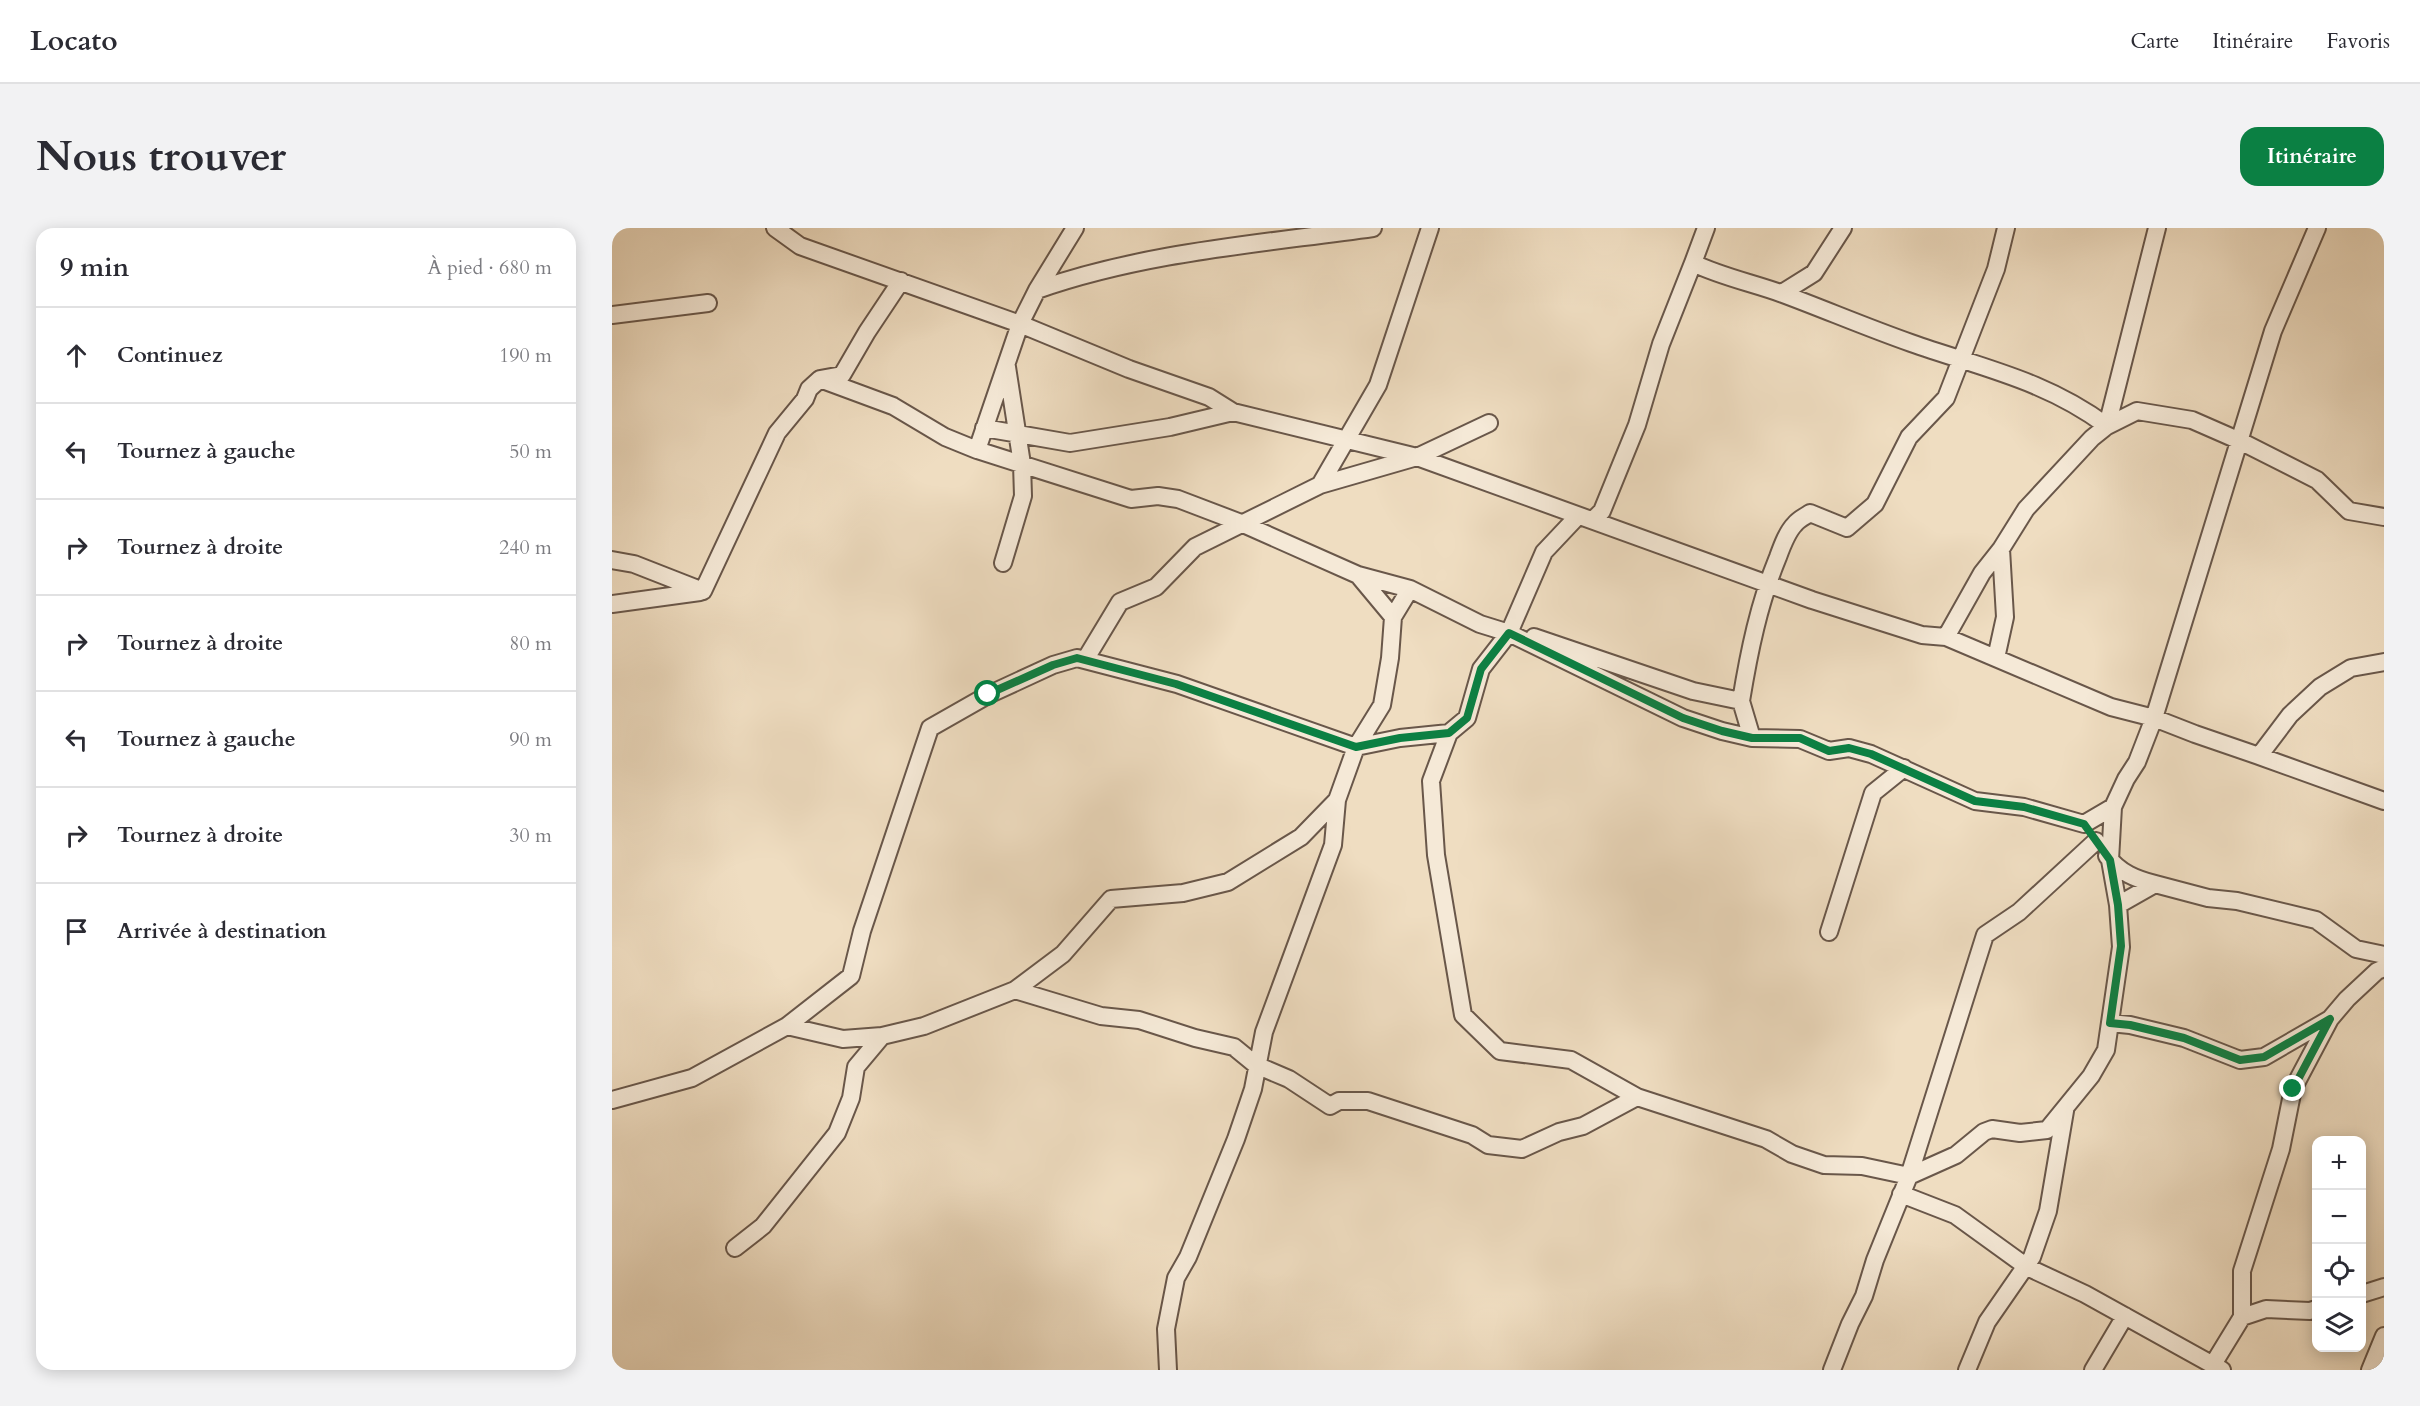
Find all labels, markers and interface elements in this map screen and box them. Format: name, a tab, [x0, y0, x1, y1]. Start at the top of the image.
text: Locato	[30, 22, 118, 60]
text: Carte	[2130, 27, 2179, 56]
text: Itinéraire	[2212, 27, 2293, 56]
text: Favoris	[2326, 27, 2390, 56]
button: Itinéraire	[2240, 127, 2384, 186]
text: Nous trouver	[36, 128, 286, 185]
text: 9 min	[60, 250, 129, 285]
text: À pied · 680 m	[428, 254, 552, 281]
icon: ahead	[60, 339, 93, 372]
text: Continuez	[117, 340, 223, 370]
text: 190 m	[499, 342, 552, 369]
icon: left	[60, 435, 93, 468]
text: Tournez à gauche	[117, 436, 296, 466]
text: 50 m	[509, 438, 552, 465]
icon: right	[60, 531, 93, 564]
text: Tournez à droite	[117, 532, 283, 562]
text: 240 m	[499, 534, 552, 561]
icon: right	[60, 627, 93, 660]
text: Tournez à droite	[117, 628, 283, 658]
text: 80 m	[509, 630, 552, 657]
route start	[974, 680, 1000, 706]
icon: left	[60, 723, 93, 756]
text: Tournez à gauche	[117, 724, 296, 754]
text: 90 m	[509, 726, 552, 753]
icon: right	[60, 819, 93, 852]
text: Tournez à droite	[117, 820, 283, 850]
text: 30 m	[509, 822, 552, 849]
icon: arrive	[60, 915, 93, 948]
text: Arrivée à destination	[117, 916, 327, 946]
route end	[2279, 1075, 2305, 1101]
map controls	[2312, 1136, 2366, 1352]
button: +	[2312, 1136, 2366, 1190]
button: −	[2312, 1190, 2366, 1244]
button: locate	[2312, 1244, 2366, 1298]
button: layers	[2312, 1298, 2366, 1352]

